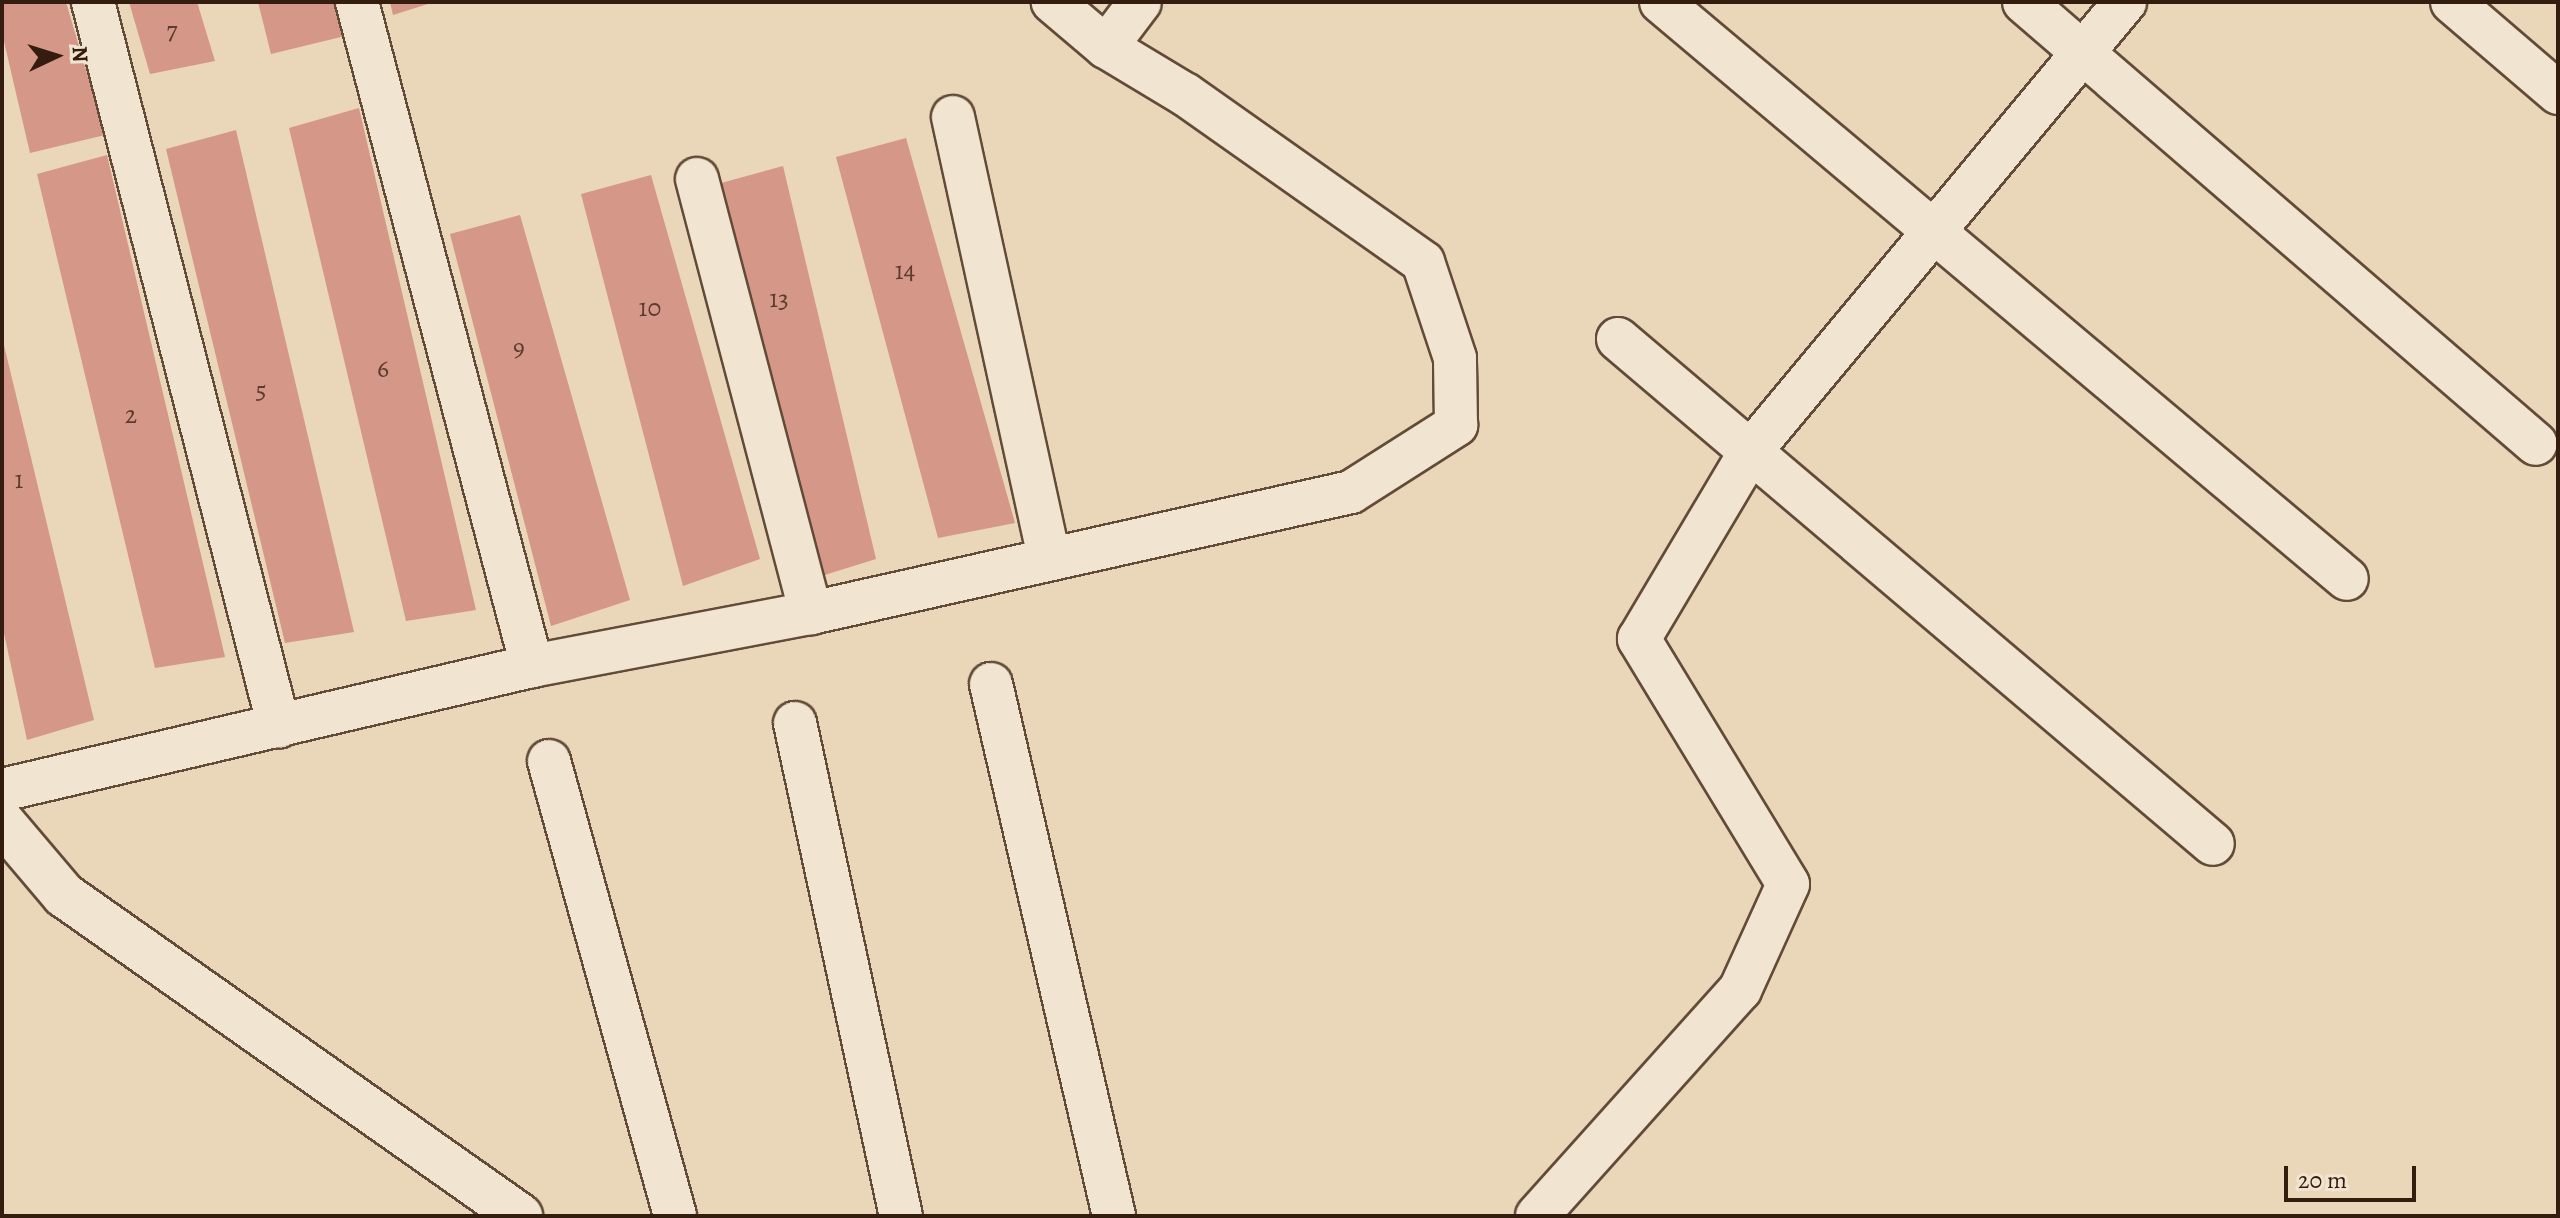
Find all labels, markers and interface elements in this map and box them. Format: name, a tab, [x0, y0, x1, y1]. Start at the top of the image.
house number: 7	[167, 15, 177, 47]
north arrow	[16, 16, 96, 96]
text: N	[64, 45, 95, 63]
house number: 14	[895, 255, 915, 287]
house number: 13	[769, 283, 789, 315]
house number: 10	[639, 292, 661, 324]
house number: 9	[513, 332, 525, 364]
house number: 6	[377, 353, 389, 385]
house number: 5	[255, 374, 267, 406]
house number: 2	[125, 399, 137, 431]
house number: 1	[15, 464, 23, 496]
scale bar	[2288, 1150, 2420, 1200]
text: 20 m	[2298, 1164, 2347, 1196]

